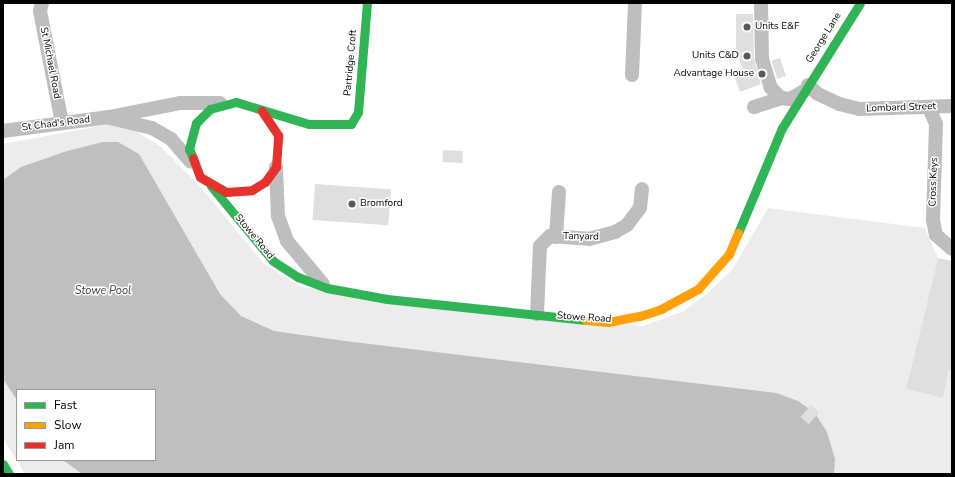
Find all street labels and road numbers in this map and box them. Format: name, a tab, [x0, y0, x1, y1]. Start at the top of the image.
street label: George Lane	[804, 11, 844, 65]
street label: St Michael Road	[37, 26, 63, 100]
street label: Partridge Croft	[342, 29, 360, 97]
street label: Lombard Street	[866, 101, 936, 115]
street label: St Chad's Road	[21, 114, 91, 134]
street label: Cross Keys	[927, 157, 941, 207]
street label: Stowe Road	[232, 212, 276, 262]
street label: Tanyard	[563, 231, 599, 243]
street label: Stowe Road	[556, 310, 612, 326]

